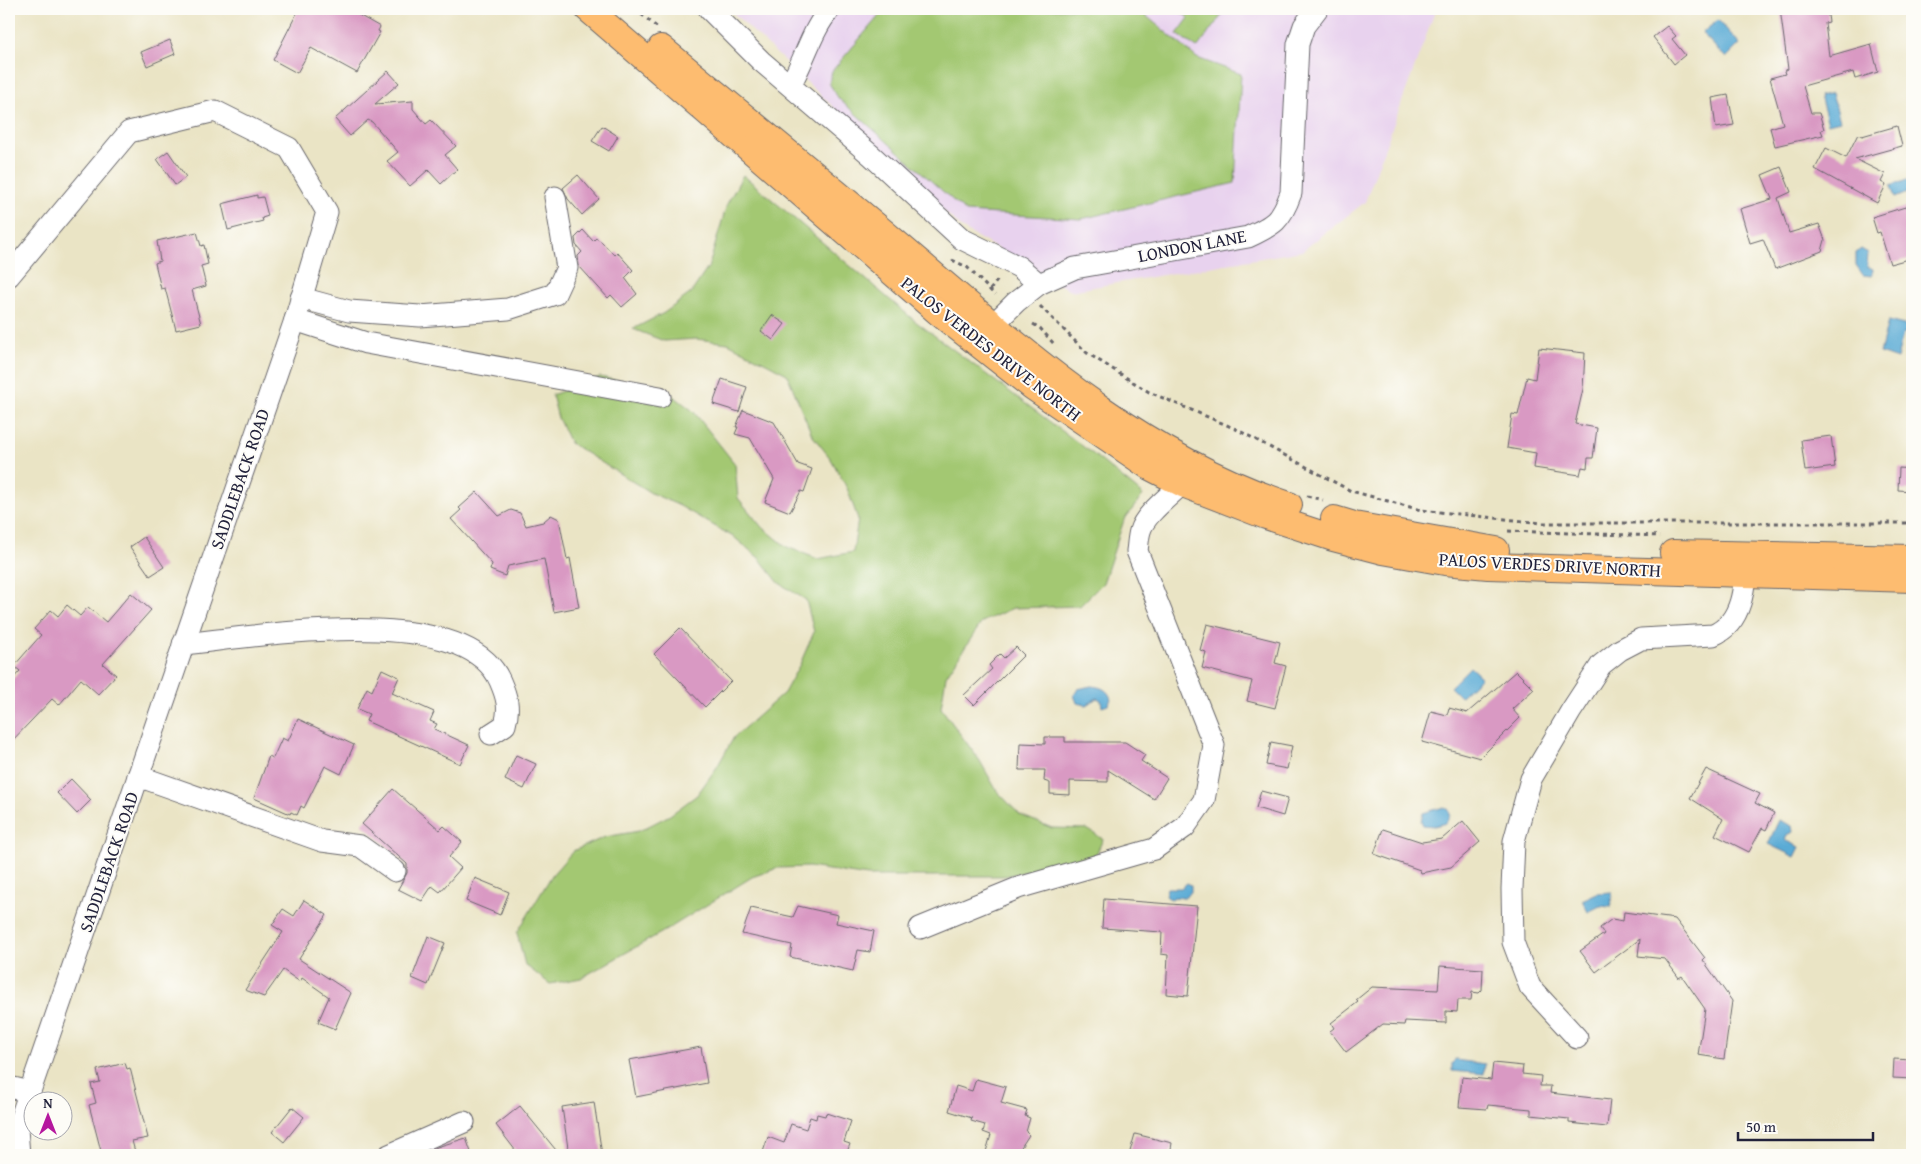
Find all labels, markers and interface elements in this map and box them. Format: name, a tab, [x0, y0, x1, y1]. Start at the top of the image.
street label: LONDON LANE	[1136, 222, 1248, 269]
street label: PALOS VERDES DRIVE NORTH	[895, 269, 1087, 428]
street label: SADDLEBACK ROAD	[203, 405, 276, 553]
street label: PALOS VERDES DRIVE NORTH	[1438, 545, 1662, 584]
street label: SADDLEBACK ROAD	[72, 788, 145, 936]
north arrow	[22, 1092, 72, 1142]
text: N	[43, 1093, 53, 1113]
scale bar	[1738, 1109, 1874, 1141]
text: 50 m	[1746, 1116, 1777, 1137]

